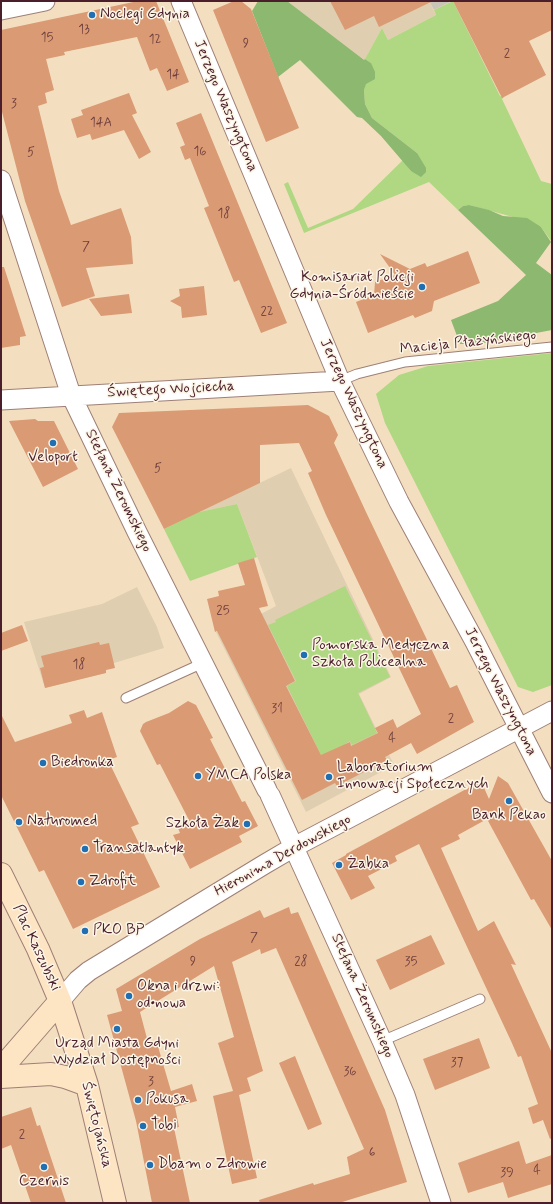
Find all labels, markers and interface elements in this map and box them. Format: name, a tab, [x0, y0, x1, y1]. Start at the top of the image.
place label: Noclegi Gdynia	[100, 6, 190, 24]
marker: Noclegi Gdynia	[87, 10, 97, 20]
house number: 13	[78, 22, 90, 38]
house number: 15	[41, 30, 53, 46]
house number: 12	[149, 32, 161, 48]
house number: 9	[243, 36, 249, 52]
street label: Jerzego Waszyngtona	[189, 37, 261, 175]
house number: 2	[504, 46, 510, 62]
house number: 14	[166, 67, 180, 83]
house number: 3	[11, 96, 17, 112]
house number: 14A	[90, 115, 112, 131]
house number: 16	[194, 144, 206, 160]
house number: 5	[27, 145, 35, 161]
house number: 18	[218, 206, 230, 222]
house number: 7	[82, 239, 90, 255]
place label: Komisariat Policji Gdynia-Śródmieście	[289, 269, 414, 304]
marker: Komisariat Policji Gdynia-Śródmieście	[417, 282, 427, 292]
house number: 22	[260, 304, 274, 320]
street label: Macieja Płażyńskiego	[399, 327, 537, 359]
street label: Jerzego Waszyngtona	[315, 336, 391, 472]
street label: Świętego Wojciecha	[107, 378, 235, 402]
street label: Stefana Żeromskiego	[81, 427, 155, 555]
marker: Veloport	[48, 438, 58, 448]
place label: Veloport	[28, 449, 78, 467]
house number: 5	[154, 461, 162, 477]
house number: 25	[216, 603, 230, 619]
street label: Jerzego Waszyngtona	[460, 625, 540, 759]
place label: Pomorska Medyczna Szkoła Policealna	[312, 637, 450, 672]
marker: Pomorska Medyczna Szkoła Policealna	[299, 650, 309, 660]
house number: 18	[73, 657, 85, 673]
house number: 31	[271, 701, 283, 717]
house number: 2	[448, 711, 454, 727]
house number: 4	[388, 731, 396, 747]
place label: Biedronka	[51, 754, 114, 772]
marker: Biedronka	[38, 758, 48, 768]
place label: Laboratorium Innowacji Społecznych	[337, 759, 488, 794]
place label: YMCA Polska	[206, 767, 291, 785]
marker: YMCA Polska	[193, 771, 203, 781]
marker: Laboratorium Innowacji Społecznych	[324, 772, 334, 782]
marker: Bank Pekao	[504, 796, 514, 806]
place label: Bank Pekao	[472, 807, 546, 825]
street label: Hieronima Derdowskiego	[212, 811, 354, 901]
place label: Naturomed	[27, 813, 97, 831]
place label: Szkoła Żak	[166, 815, 239, 833]
marker: Naturomed	[14, 817, 24, 827]
marker: Szkoła Żak	[242, 819, 252, 829]
place label: Transatlantyk	[93, 840, 184, 858]
marker: Transatlantyk	[80, 844, 90, 854]
place label: Żabka	[347, 856, 389, 874]
marker: Żabka	[334, 860, 344, 870]
place label: Zdrofit	[89, 873, 136, 891]
marker: Zdrofit	[76, 877, 86, 887]
street label: Plac Kaszubski	[8, 902, 64, 994]
place label: PKO BP	[93, 922, 144, 940]
marker: PKO BP	[80, 926, 90, 936]
house number: 7	[250, 930, 258, 946]
street label: Stefana Żeromskiego	[326, 931, 398, 1061]
house number: 9	[190, 954, 196, 970]
house number: 28	[294, 954, 308, 970]
house number: 35	[405, 954, 417, 970]
place label: Okna i drzwi: od•nowa	[137, 978, 220, 1013]
marker: Okna i drzwi: od•nowa	[124, 991, 134, 1001]
marker: Urząd Miasta Gdyni Wydział Dostępności	[112, 1024, 122, 1034]
place label: Urząd Miasta Gdyni Wydział Dostępności	[53, 1035, 181, 1070]
house number: 37	[451, 1055, 463, 1071]
house number: 36	[343, 1064, 357, 1080]
house number: 3	[148, 1074, 154, 1090]
street label: Świętojańska	[77, 1080, 115, 1170]
place label: Pokusa	[146, 1091, 188, 1109]
marker: Pokusa	[133, 1095, 143, 1105]
place label: Tobi	[151, 1117, 177, 1135]
marker: Tobi	[138, 1121, 148, 1131]
house number: 2	[19, 1127, 25, 1143]
house number: 6	[369, 1145, 375, 1161]
place label: Dbam o Zdrowie	[158, 1156, 267, 1174]
marker: Dbam o Zdrowie	[145, 1160, 155, 1170]
marker: Czernis	[39, 1162, 49, 1172]
house number: 4	[533, 1163, 541, 1179]
house number: 39	[500, 1165, 514, 1181]
place label: Czernis	[19, 1173, 69, 1191]

